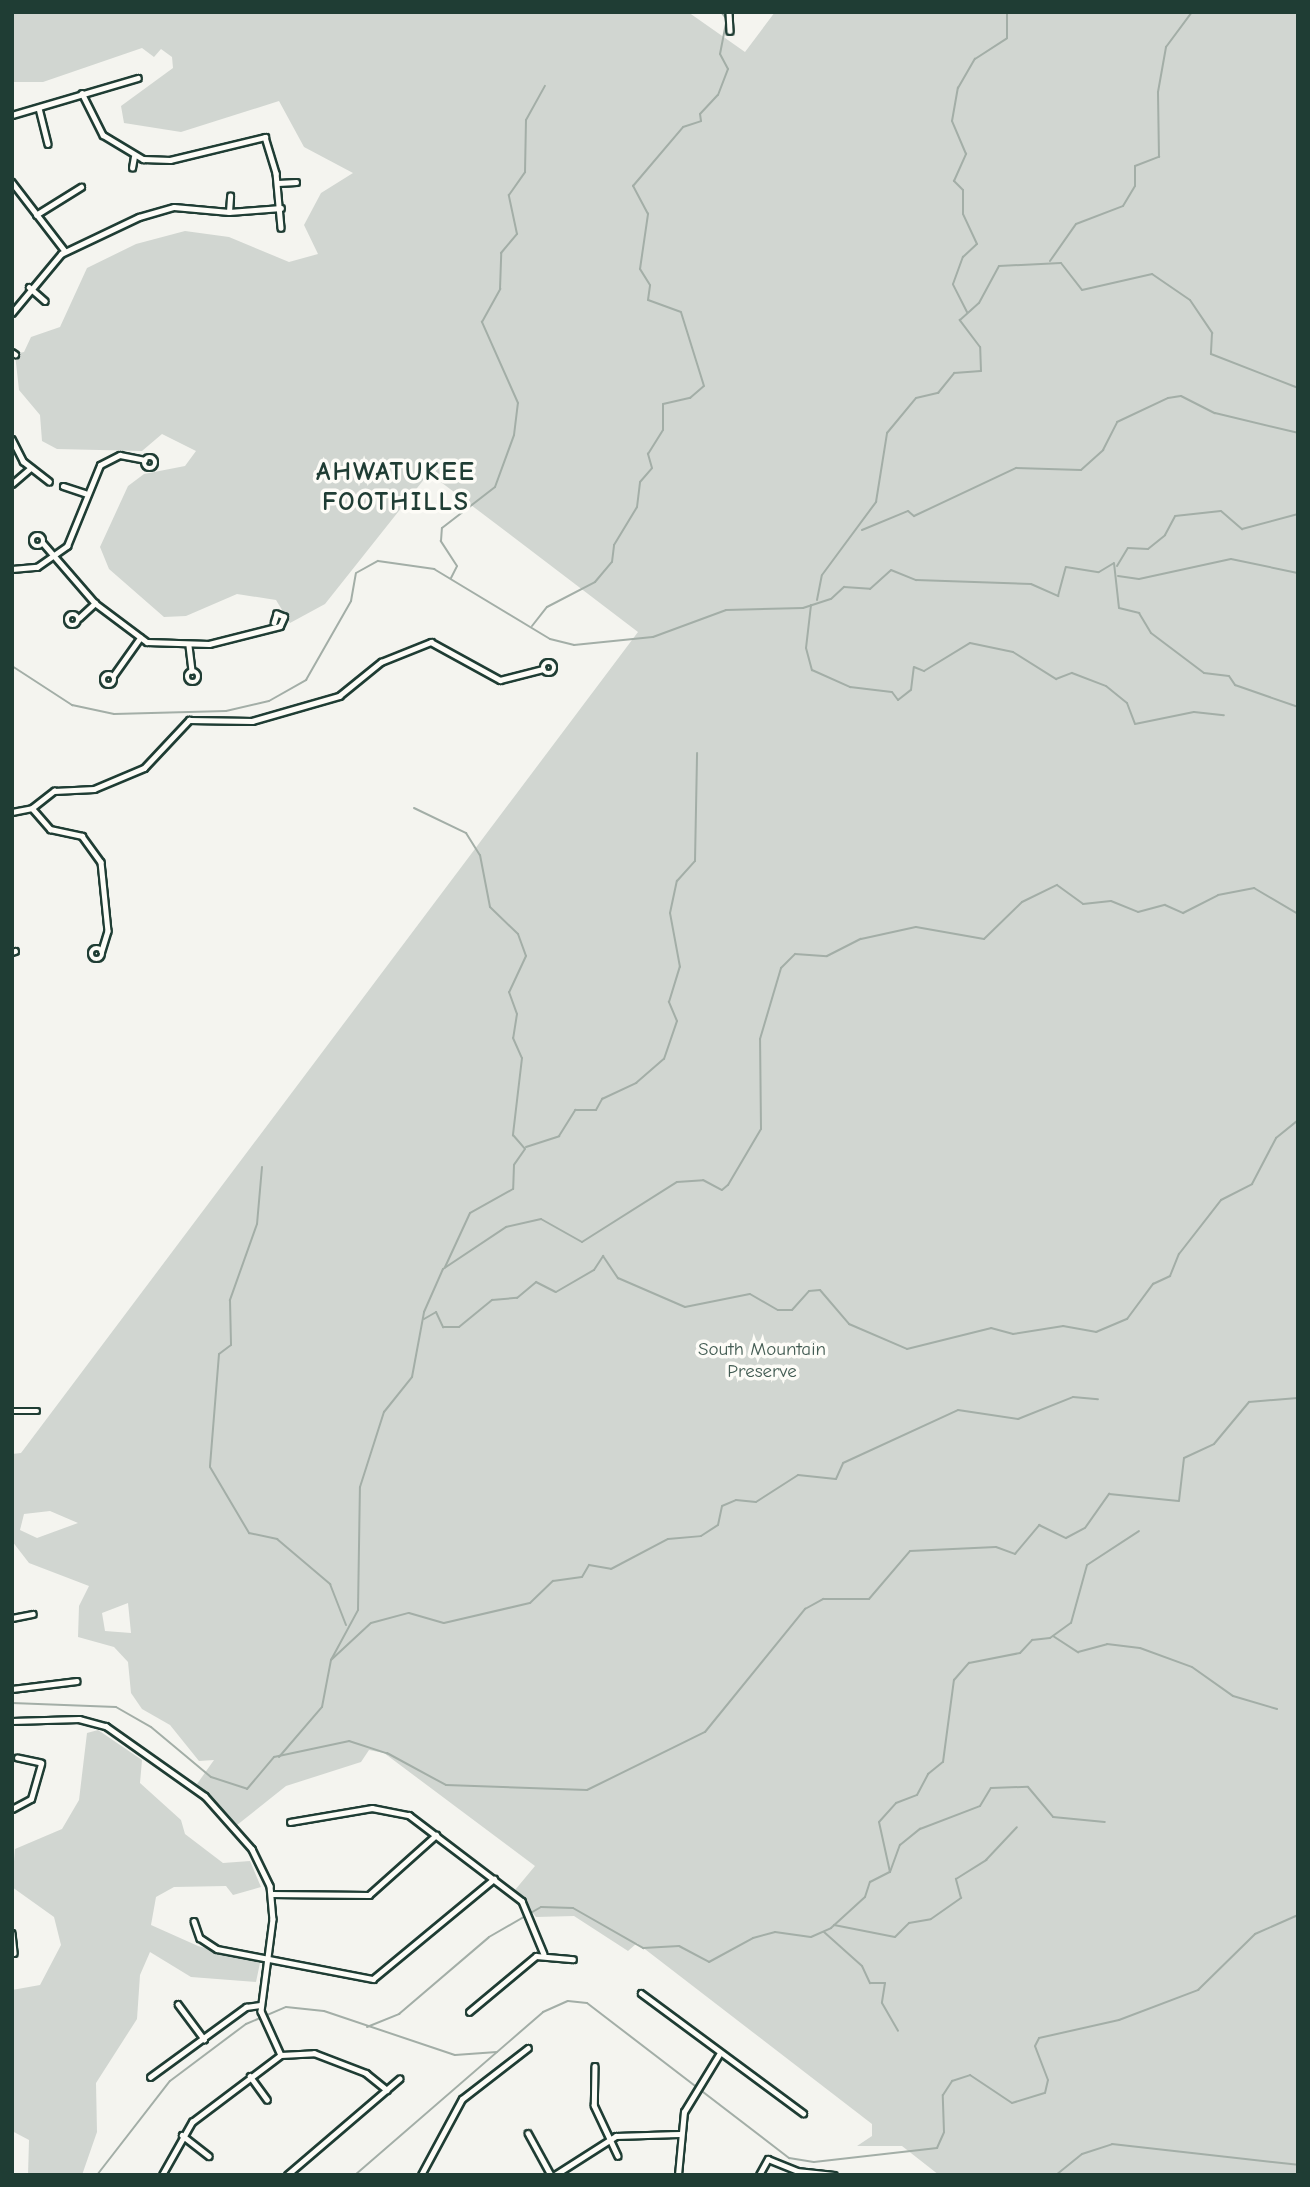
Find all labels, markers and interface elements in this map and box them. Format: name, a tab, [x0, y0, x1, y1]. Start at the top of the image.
district label: AHWATUKEE FOOTHILLS	[317, 457, 475, 518]
park label: South Mountain Preserve	[698, 1339, 826, 1383]

